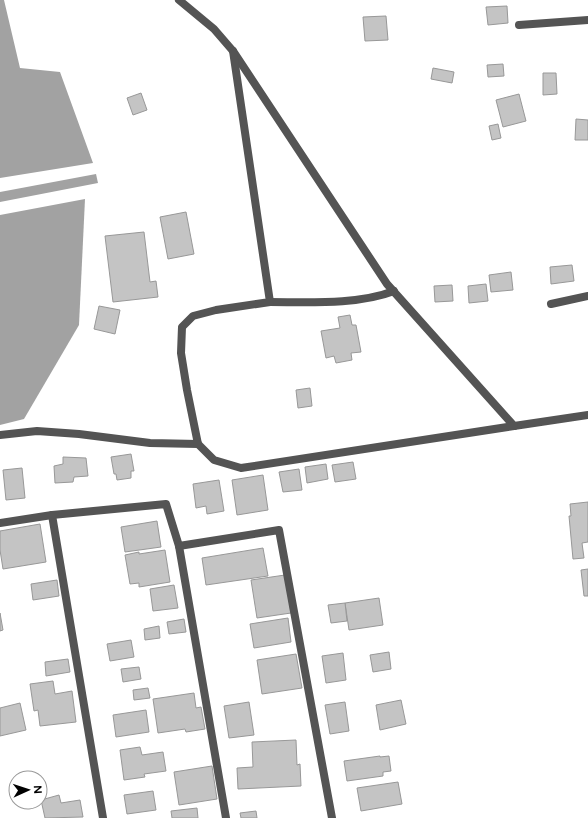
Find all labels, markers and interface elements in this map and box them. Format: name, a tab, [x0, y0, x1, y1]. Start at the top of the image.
north arrow	[8, 770, 48, 810]
text: N	[31, 785, 44, 794]

